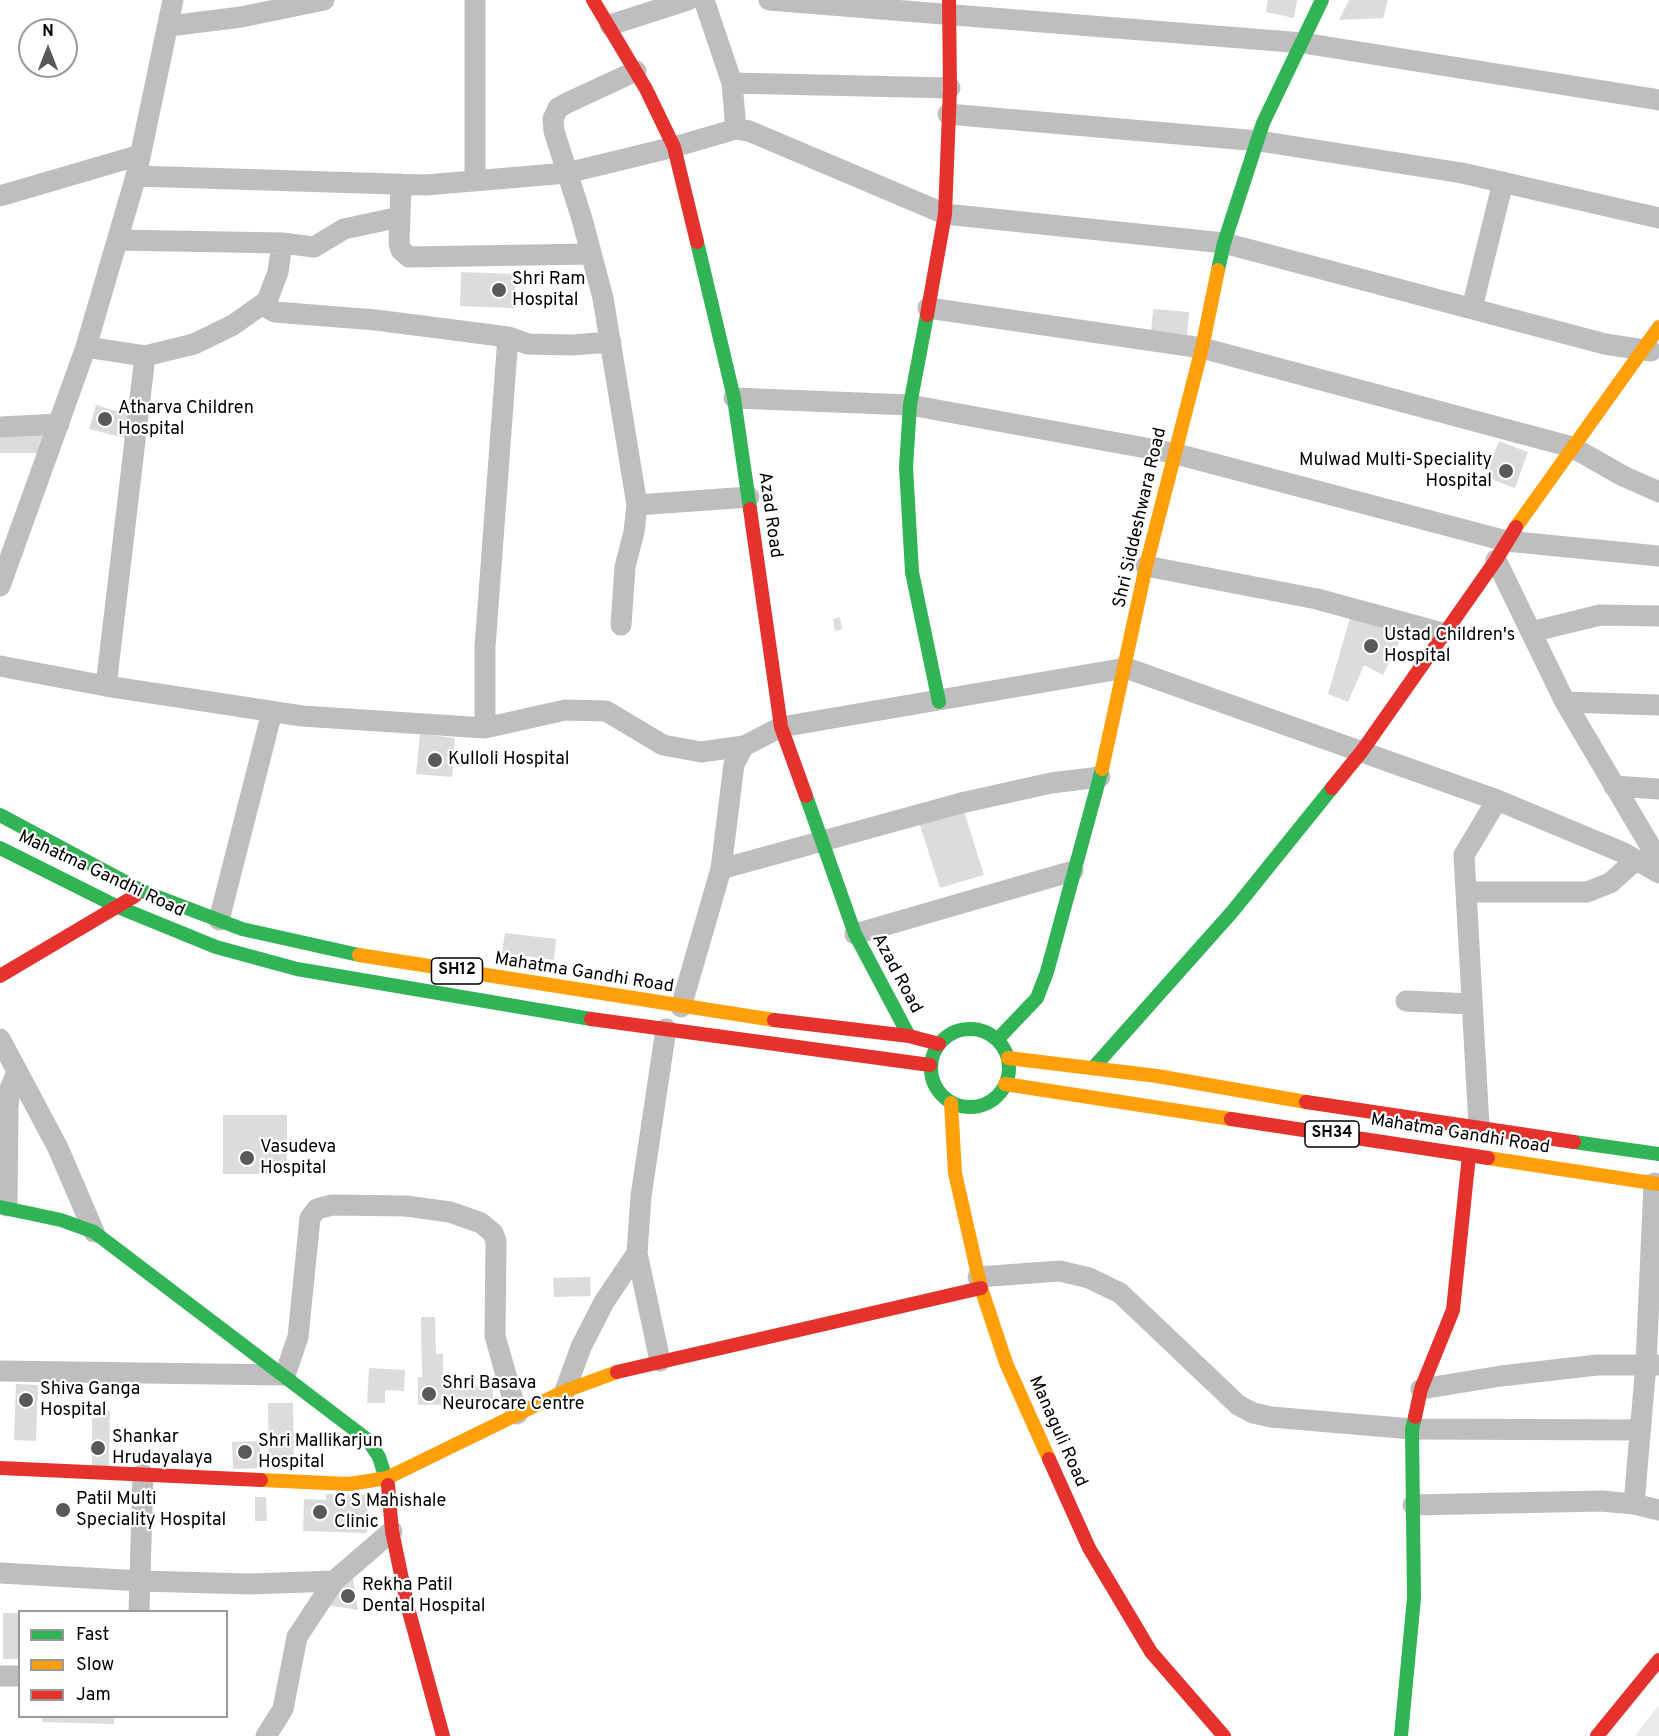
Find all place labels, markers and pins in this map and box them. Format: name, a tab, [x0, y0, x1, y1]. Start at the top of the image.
place label: Shri Ram Hospital	[512, 269, 586, 312]
marker: Shri Ram Hospital	[490, 281, 508, 299]
place label: Atharva Children Hospital	[118, 398, 254, 440]
marker: Atharva Children Hospital	[96, 410, 114, 428]
place label: Mulwad Multi-Speciality Hospital	[1299, 450, 1492, 492]
marker: Mulwad Multi-Speciality Hospital	[1497, 462, 1515, 480]
place label: Ustad Children's Hospital	[1384, 625, 1515, 668]
marker: Ustad Children's Hospital	[1362, 637, 1380, 655]
place label: Kulloli Hospital	[448, 749, 569, 771]
marker: Kulloli Hospital	[426, 751, 444, 769]
place label: Vasudeva Hospital	[260, 1137, 336, 1180]
marker: Vasudeva Hospital	[238, 1149, 256, 1167]
place label: Shri Basava Neurocare Centre	[442, 1373, 584, 1416]
place label: Shiva Ganga Hospital	[40, 1379, 140, 1422]
marker: Shri Basava Neurocare Centre	[420, 1385, 438, 1403]
marker: Shiva Ganga Hospital	[17, 1391, 35, 1409]
place label: Shankar Hrudayalaya	[112, 1427, 212, 1470]
place label: Shri Mallikarjun Hospital	[258, 1431, 383, 1474]
marker: Shankar Hrudayalaya	[89, 1439, 107, 1457]
marker: Shri Mallikarjun Hospital	[236, 1443, 254, 1461]
place label: Patil Multi Speciality Hospital	[76, 1489, 226, 1532]
place label: G S Mahishale Clinic	[334, 1491, 446, 1534]
marker: Patil Multi Speciality Hospital	[54, 1501, 72, 1519]
marker: G S Mahishale Clinic	[311, 1503, 329, 1521]
place label: Rekha Patil Dental Hospital	[362, 1575, 485, 1618]
marker: Rekha Patil Dental Hospital	[339, 1587, 357, 1605]

